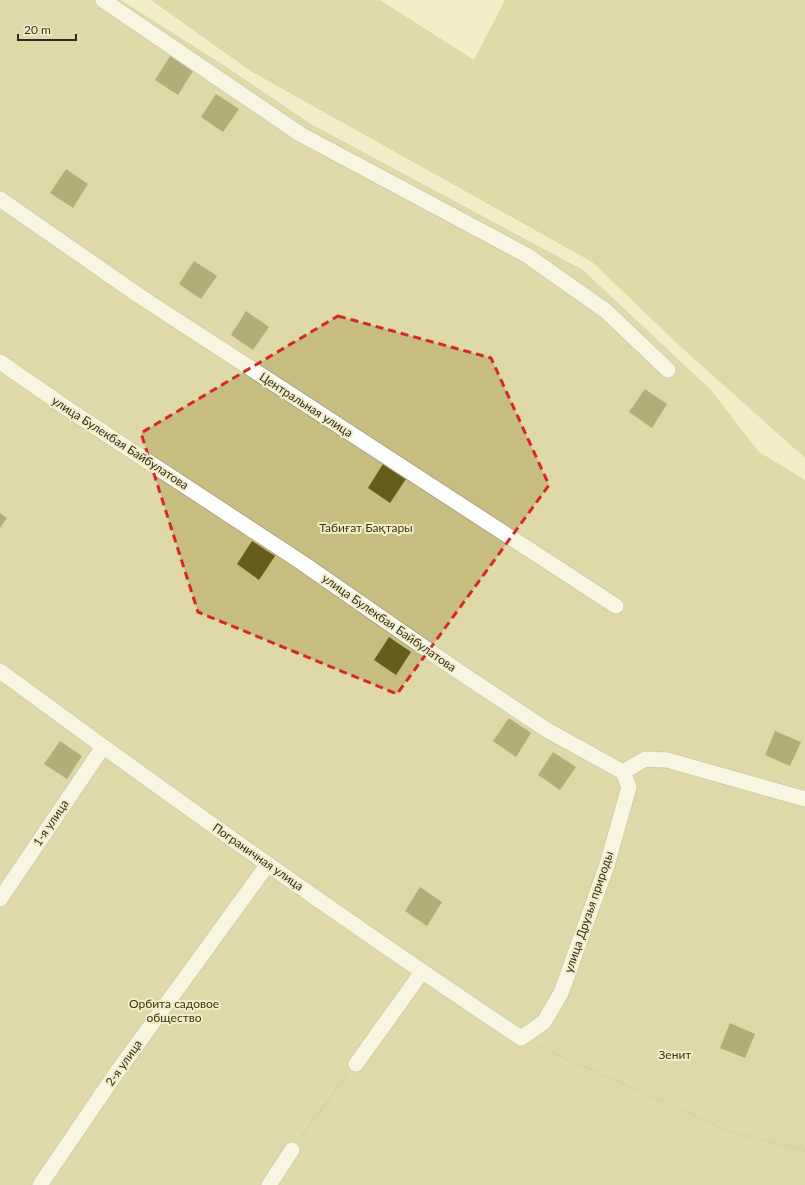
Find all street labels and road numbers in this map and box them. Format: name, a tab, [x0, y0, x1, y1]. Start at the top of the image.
street label: Центральная улица	[257, 369, 356, 440]
street label: улица Булекбая Байбулатова	[49, 393, 192, 493]
street label: улица Булекбая Байбулатова	[319, 571, 459, 675]
street label: 1-я улица	[29, 796, 72, 849]
street label: Пограничная улица	[210, 820, 307, 894]
street label: улица Друзья природы	[561, 849, 616, 975]
street label: 2-я улица	[102, 1037, 145, 1089]

